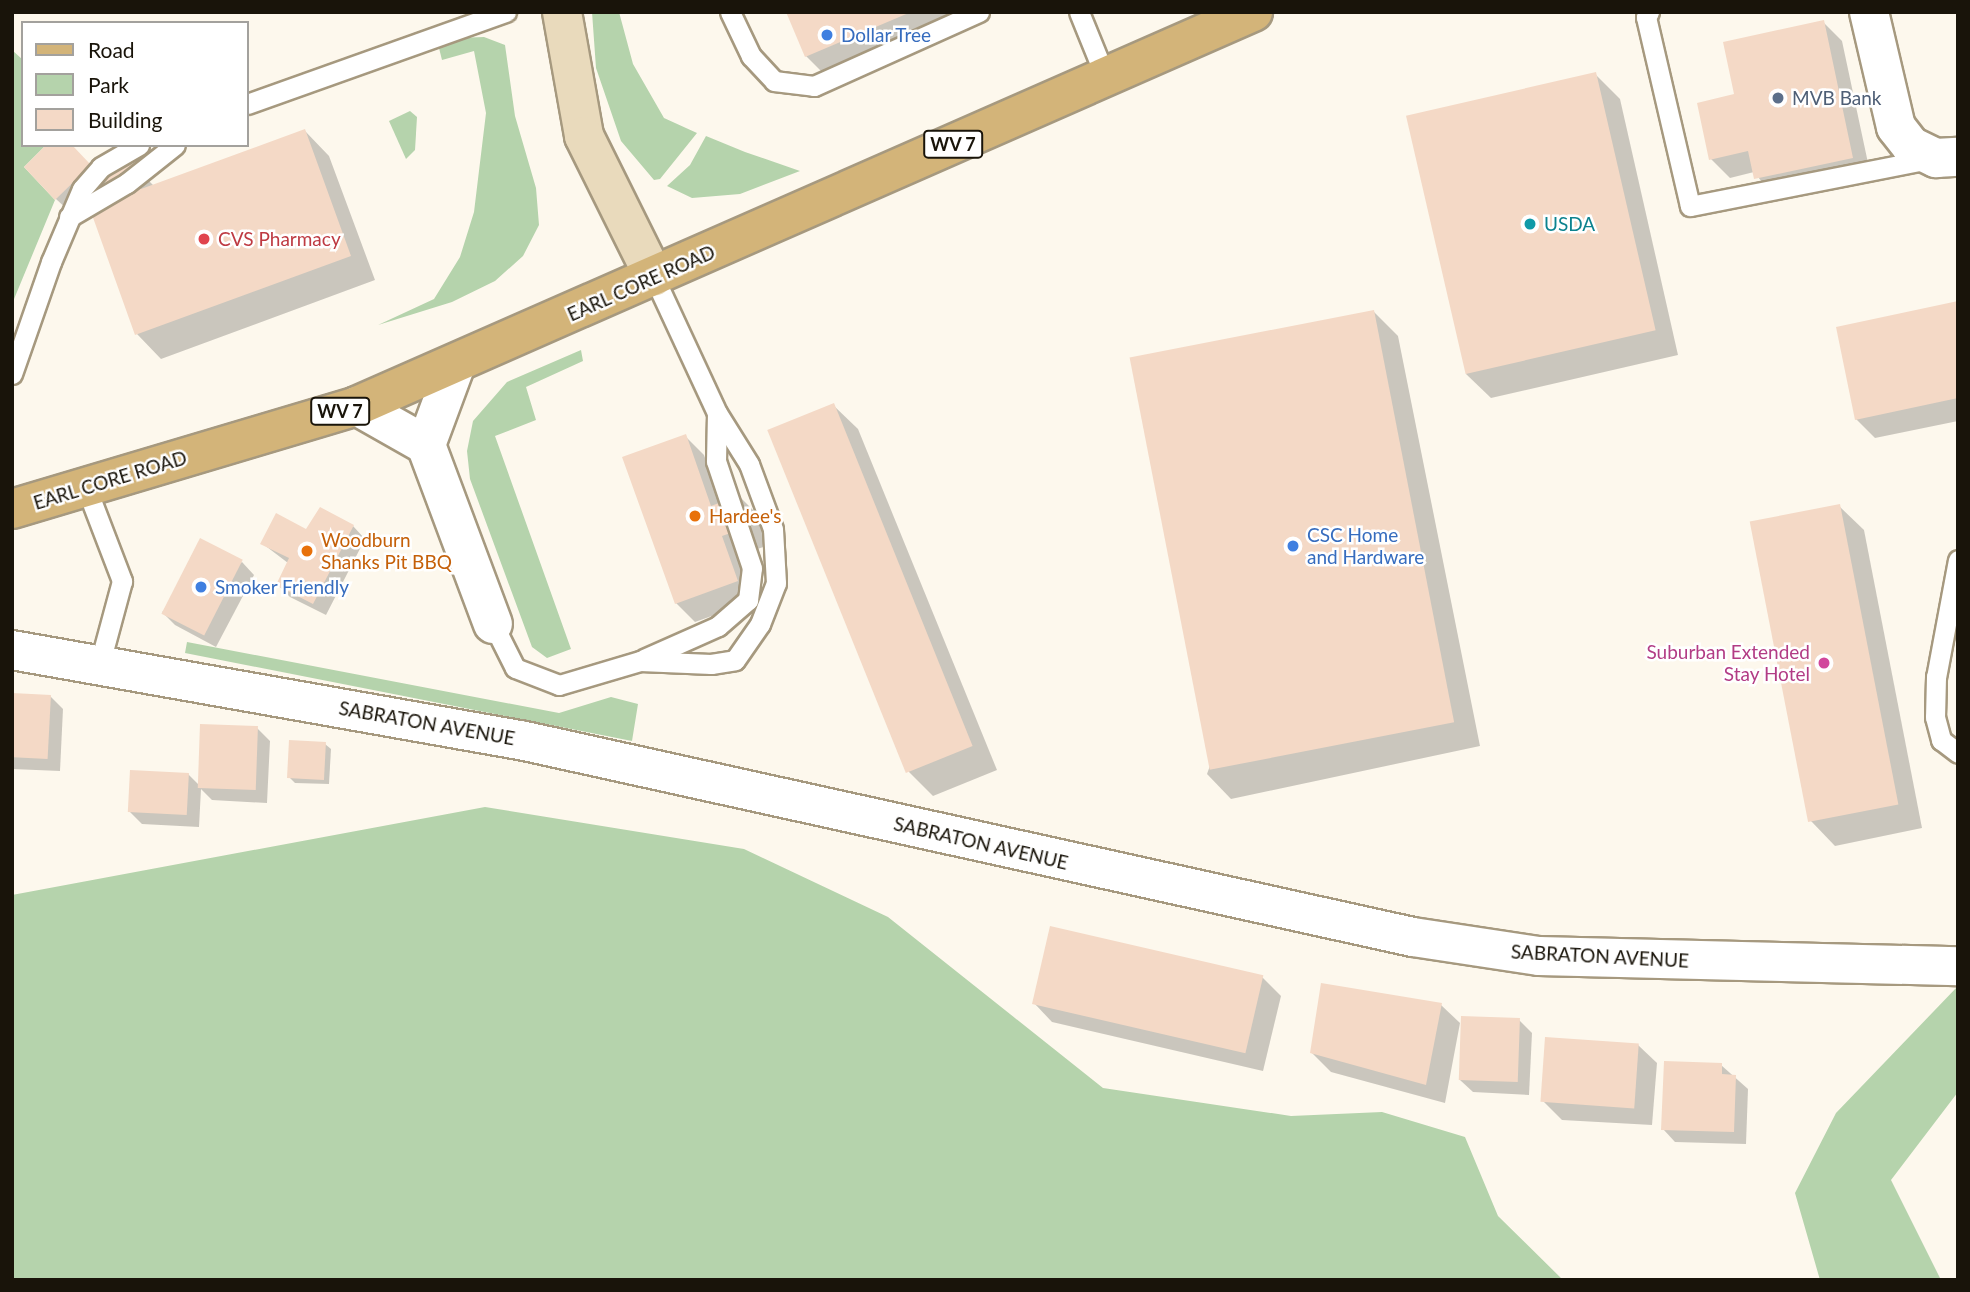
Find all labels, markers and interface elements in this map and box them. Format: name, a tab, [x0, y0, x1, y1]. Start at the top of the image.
legend	[21, 21, 248, 147]
place label: Dollar Tree	[841, 24, 932, 46]
marker: Dollar Tree	[819, 27, 835, 43]
text: Road	[88, 37, 135, 62]
text: Park	[88, 72, 129, 97]
place label: MVB Bank	[1792, 87, 1881, 109]
marker: MVB Bank	[1770, 90, 1786, 106]
text: Building	[88, 107, 163, 132]
road number: WV 7	[922, 130, 984, 159]
place label: USDA	[1544, 213, 1595, 235]
marker: USDA	[1522, 216, 1538, 232]
place label: CVS Pharmacy	[218, 228, 341, 250]
marker: CVS Pharmacy	[196, 231, 212, 247]
street label: EARL CORE ROAD	[563, 240, 719, 326]
road number: WV 7	[308, 396, 372, 426]
street label: EARL CORE ROAD	[30, 446, 190, 514]
place label: Hardee's	[709, 505, 782, 527]
marker: Hardee's	[687, 508, 703, 524]
place label: CSC Home and Hardware	[1307, 524, 1424, 568]
place label: Woodburn Shanks Pit BBQ	[321, 529, 452, 573]
marker: CSC Home and Hardware	[1285, 538, 1301, 554]
marker: Woodburn Shanks Pit BBQ	[299, 543, 315, 559]
place label: Smoker Friendly	[215, 576, 349, 598]
marker: Smoker Friendly	[193, 579, 209, 595]
place label: Suburban Extended Stay Hotel	[1646, 641, 1810, 685]
marker: Suburban Extended Stay Hotel	[1816, 655, 1832, 671]
street label: SABRATON AVENUE	[337, 696, 517, 750]
street label: SABRATON AVENUE	[891, 812, 1071, 874]
street label: SABRATON AVENUE	[1510, 940, 1690, 972]

